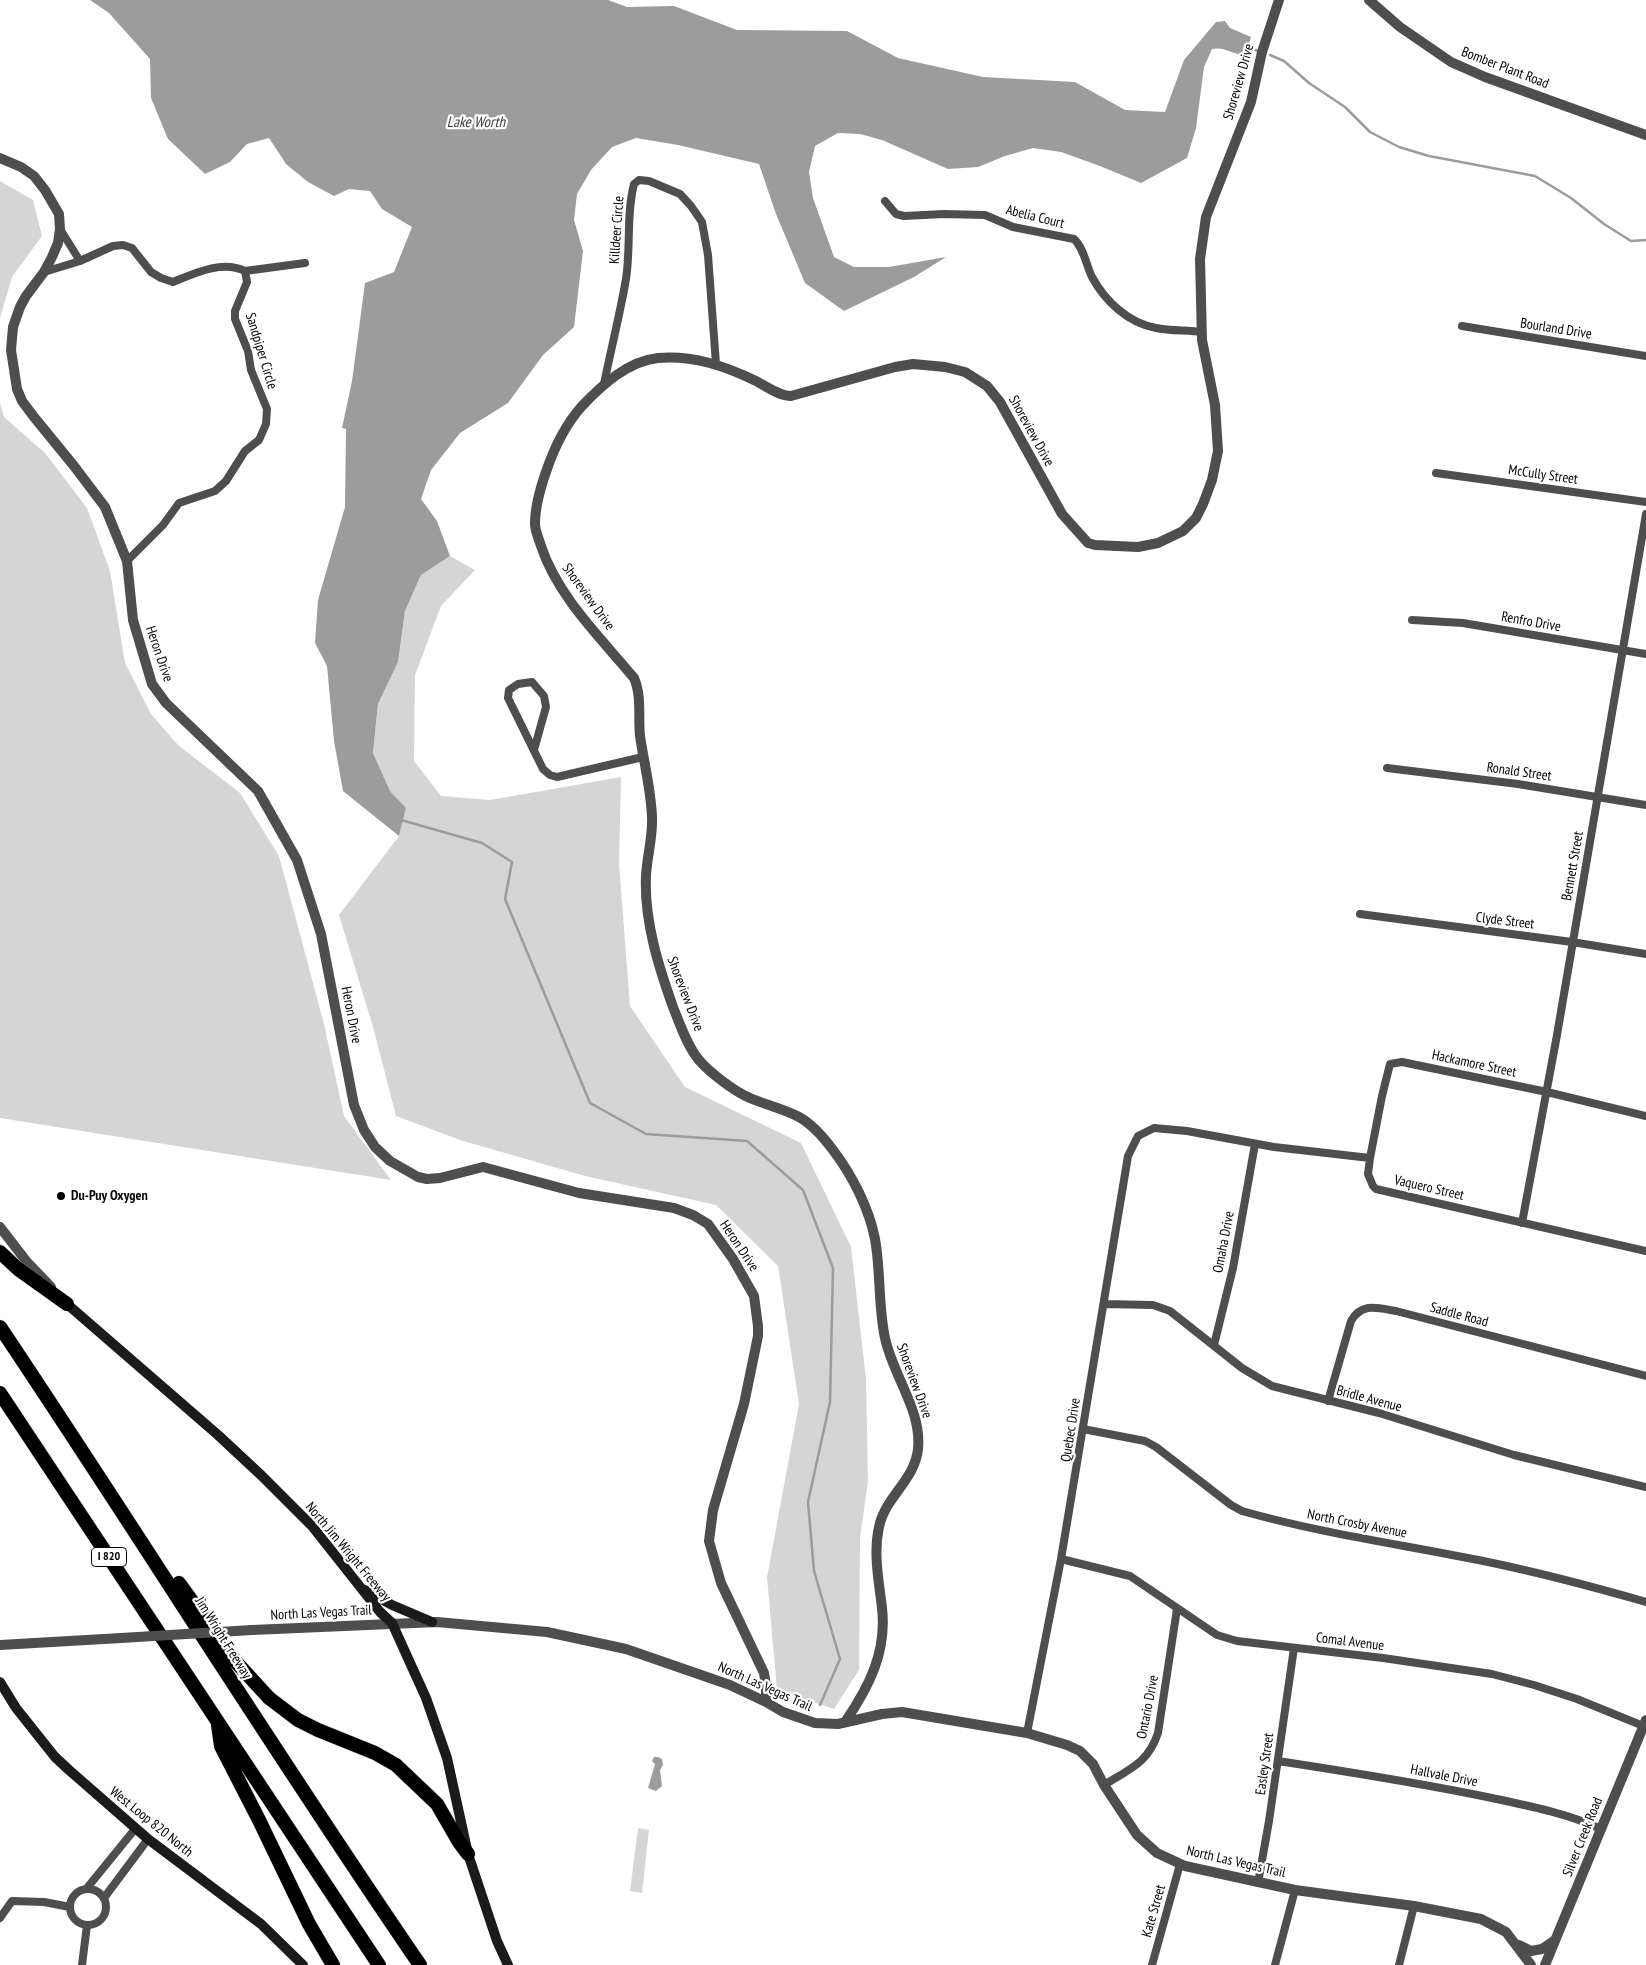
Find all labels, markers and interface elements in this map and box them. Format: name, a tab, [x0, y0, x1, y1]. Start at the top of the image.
street label: Shoreview Drive	[1220, 42, 1258, 122]
street label: Bomber Plant Road	[1459, 44, 1551, 92]
water label: Lake Worth	[447, 114, 505, 132]
street label: Killdeer Circle	[606, 195, 628, 265]
street label: Abelia Court	[1004, 202, 1066, 232]
street label: Sandpiper Circle	[241, 311, 281, 391]
street label: Bourland Drive	[1519, 315, 1593, 343]
street label: Shoreview Drive	[1005, 393, 1057, 469]
street label: McCully Street	[1507, 462, 1579, 488]
street label: Shoreview Drive	[558, 560, 618, 634]
street label: Renfro Drive	[1500, 609, 1562, 635]
street label: Heron Drive	[142, 624, 176, 684]
street label: Ronald Street	[1486, 759, 1552, 785]
street label: Bennett Street	[1559, 830, 1587, 902]
street label: Clyde Street	[1475, 909, 1535, 933]
street label: Shoreview Drive	[663, 954, 707, 1034]
street label: Heron Drive	[337, 985, 365, 1045]
street label: Hackamore Street	[1430, 1047, 1518, 1081]
street label: Vaquero Street	[1392, 1172, 1466, 1204]
place label: Du-Puy Oxygen	[71, 1188, 148, 1204]
marker: Du-Puy Oxygen	[55, 1190, 67, 1202]
street label: Omaha Drive	[1210, 1210, 1238, 1274]
street label: Heron Drive	[716, 1217, 762, 1275]
street label: Saddle Road	[1428, 1299, 1490, 1331]
street label: Shoreview Drive	[893, 1341, 935, 1421]
street label: Bridle Avenue	[1334, 1382, 1404, 1416]
street label: Quebec Drive	[1058, 1397, 1084, 1463]
street label: North Jim Wright Freeway	[302, 1499, 394, 1605]
street label: North Crosby Avenue	[1306, 1506, 1408, 1542]
road number: I 820	[92, 1548, 126, 1566]
street label: Jim Wright Freeway	[191, 1594, 255, 1682]
street label: North Las Vegas Trail	[270, 1602, 372, 1624]
street label: Comal Avenue	[1315, 1629, 1385, 1655]
street label: North Las Vegas Trail	[715, 1659, 815, 1715]
street label: Ontario Drive	[1134, 1674, 1162, 1740]
street label: Easley Street	[1252, 1732, 1278, 1796]
street label: Hallvale Drive	[1409, 1761, 1479, 1791]
street label: West Loop 820 North	[106, 1783, 196, 1861]
street label: Silver Creek Road	[1559, 1795, 1607, 1879]
street label: North Las Vegas Trail	[1185, 1842, 1287, 1882]
street label: Kate Street	[1139, 1883, 1169, 1939]

